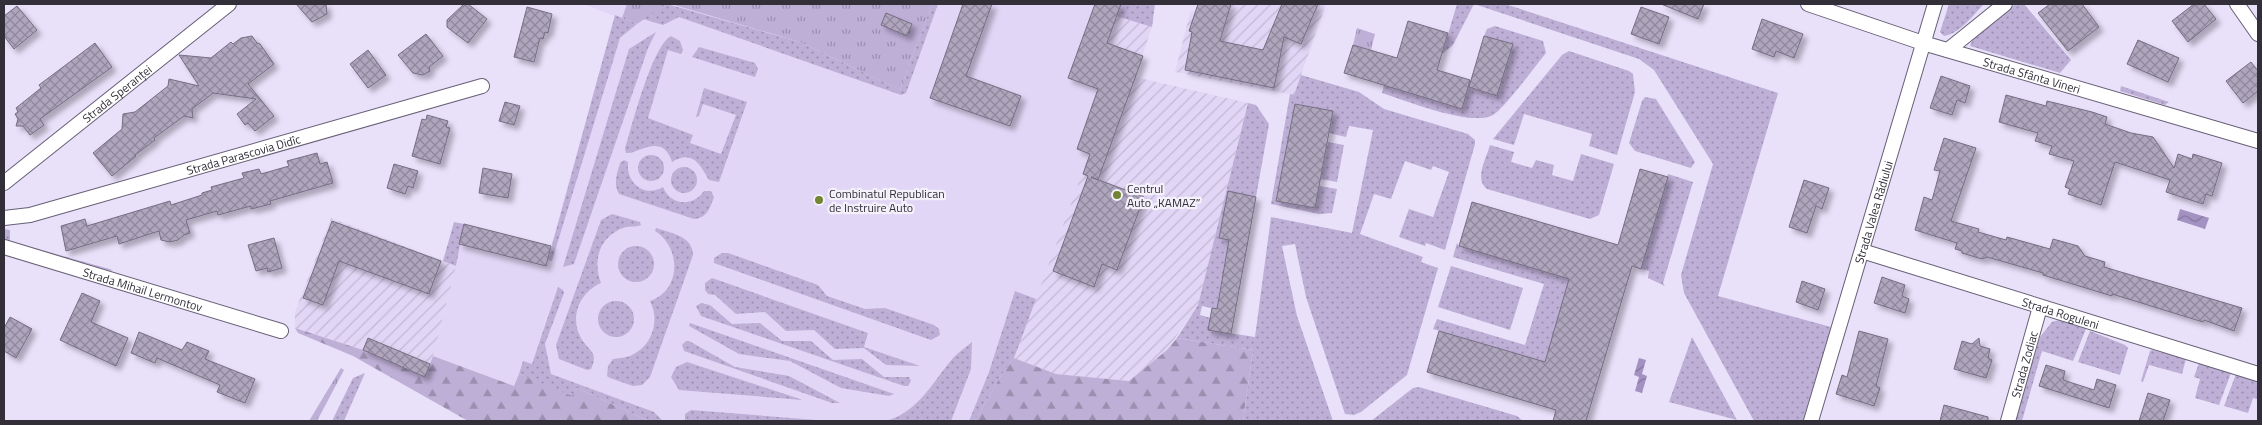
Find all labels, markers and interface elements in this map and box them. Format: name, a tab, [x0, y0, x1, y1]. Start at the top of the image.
street label: Strada Sfânta Vineri	[1981, 52, 2083, 98]
street label: Strada Speranței	[78, 60, 156, 127]
street label: Strada Parascovia Didîc	[184, 129, 303, 179]
street label: Strada Valea Rădiului	[1849, 158, 1897, 266]
place label: Centrul Auto „KAMAZ”	[1127, 179, 1201, 212]
place label: Combinatul Republican de Instruire Auto	[829, 184, 945, 217]
marker: Centrul Auto „KAMAZ”	[1111, 189, 1123, 201]
marker: Combinatul Republican de Instruire Auto	[813, 194, 825, 206]
street label: Strada Mihail Lermontov	[81, 262, 205, 316]
street label: Strada Roguleni	[2020, 292, 2102, 334]
street label: Strada Zodiac	[2006, 329, 2042, 400]

